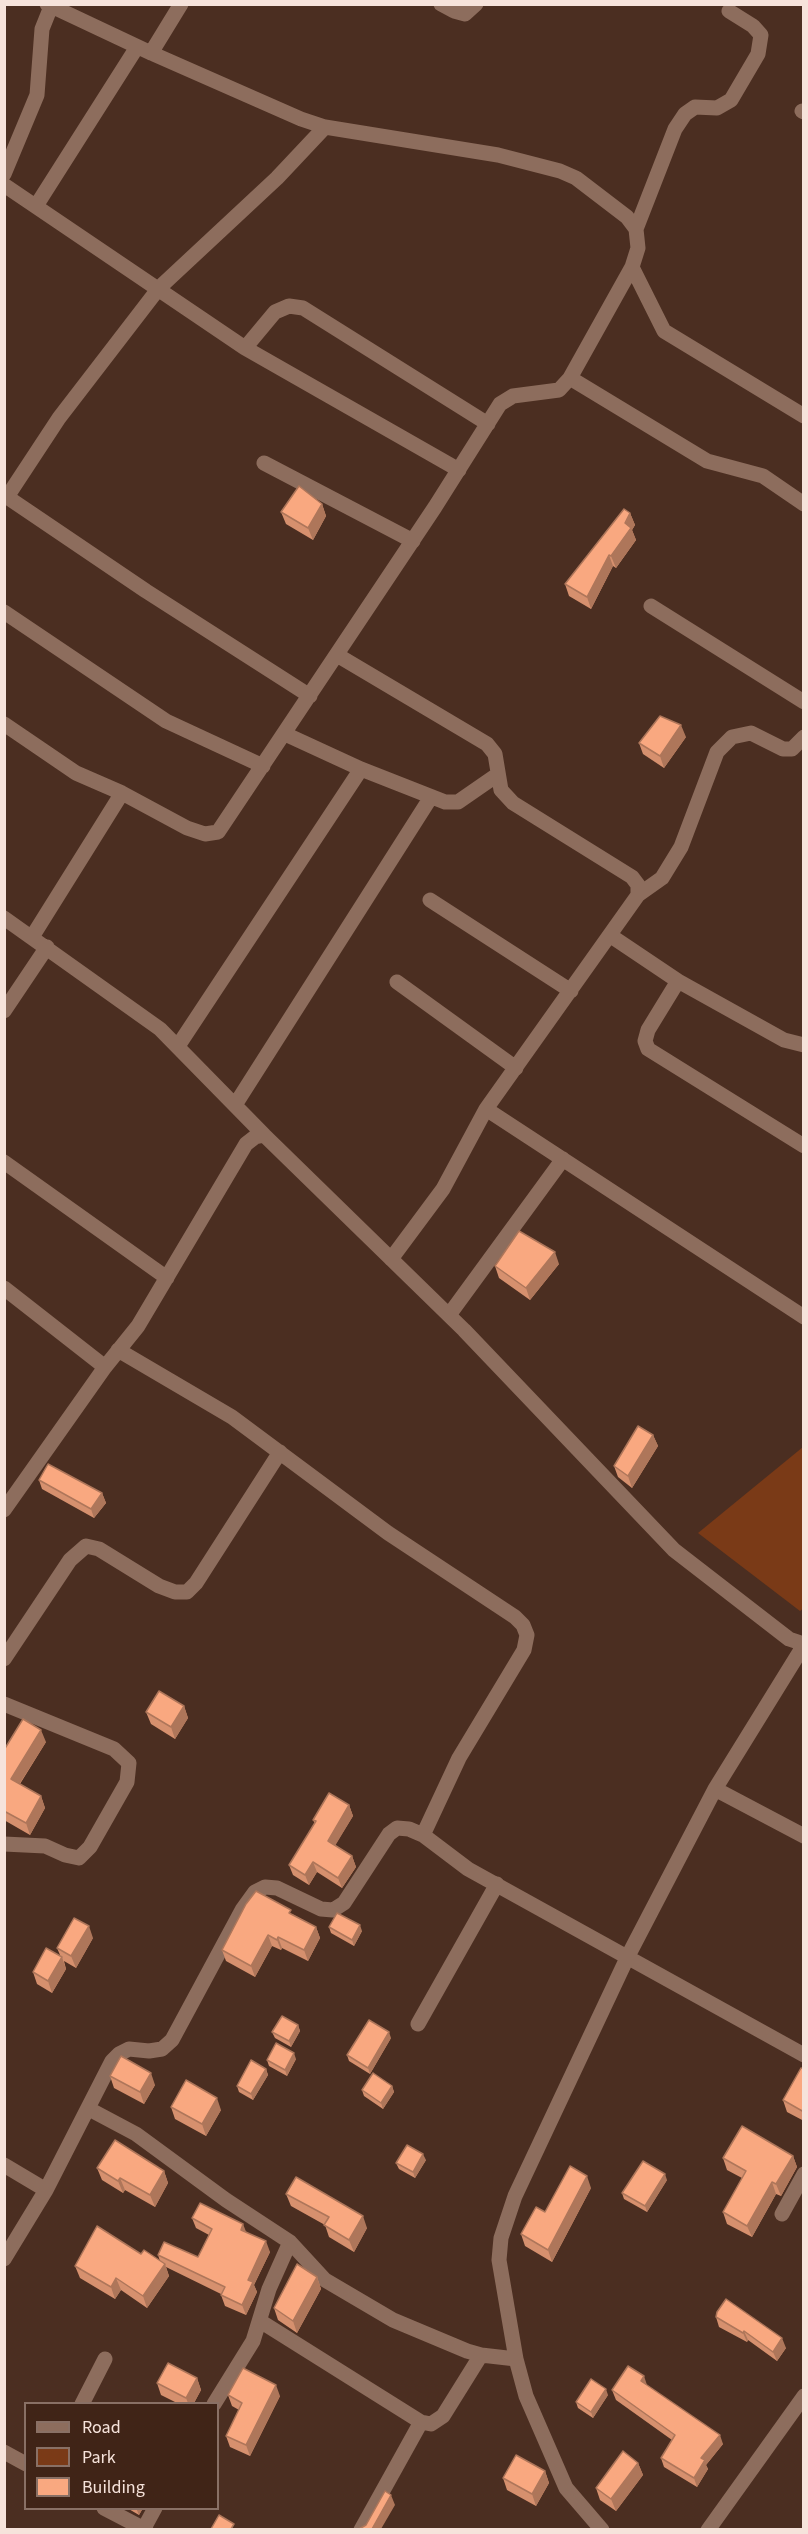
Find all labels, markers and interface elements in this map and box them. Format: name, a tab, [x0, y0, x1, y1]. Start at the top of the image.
legend	[24, 2402, 219, 2510]
text: Road	[82, 2415, 121, 2440]
text: Park	[82, 2445, 116, 2470]
text: Building	[82, 2475, 145, 2500]

